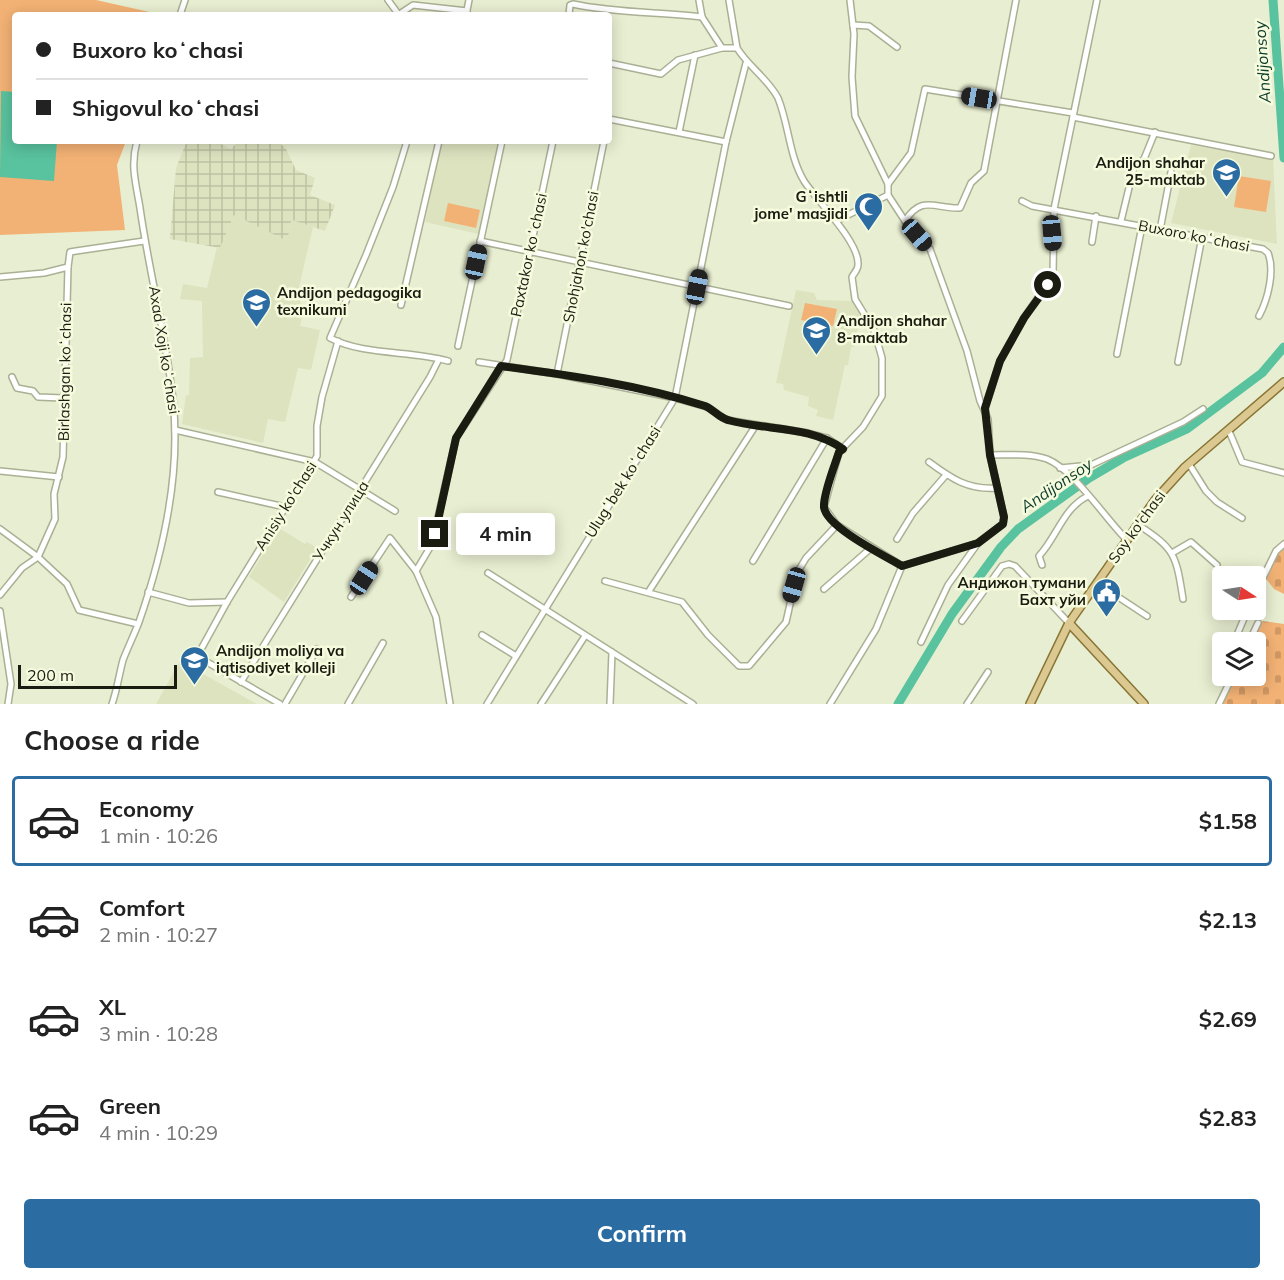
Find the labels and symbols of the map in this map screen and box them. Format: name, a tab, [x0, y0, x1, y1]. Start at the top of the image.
water label: Andijonsoy	[1249, 20, 1275, 105]
car	[960, 86, 998, 110]
place label: Andijon shahar 25-maktab	[1095, 153, 1205, 189]
school or university icon: Andijon shahar 25-maktab	[1210, 156, 1242, 198]
place label: Gʻishtli jome' masjidi	[753, 187, 848, 223]
street label: Shohjahon ko'chasi	[558, 189, 603, 324]
mosque icon: Gʻishtli jome' masjidi	[853, 190, 885, 232]
street label: Paxtakor koʻchasi	[506, 191, 551, 318]
car	[1041, 214, 1063, 252]
street label: Buxoro koʻchasi	[1137, 215, 1251, 256]
car	[898, 216, 936, 254]
car	[463, 243, 489, 281]
car	[685, 268, 709, 306]
route start	[1034, 271, 1061, 298]
place label: Andijon pedagogika texnikumi	[277, 283, 422, 319]
street label: Axad Xoji koʻchasi	[145, 284, 184, 415]
school or university icon: Andijon pedagogika texnikumi	[240, 286, 272, 328]
street label: Birlashgan koʻchasi	[54, 303, 75, 441]
place label: Andijon shahar 8-maktab	[837, 311, 947, 347]
school or university icon: Andijon shahar 8-maktab	[800, 314, 832, 356]
street label: Ulugʻbek koʻchasi	[581, 422, 665, 541]
water label: Andijonsoy	[1015, 453, 1096, 517]
street label: Anisiy ko'chasi	[251, 457, 321, 554]
street label: Учкун улица	[308, 477, 373, 565]
street label: Soy ko'chasi	[1104, 487, 1169, 567]
callout: 4 min	[456, 513, 555, 555]
route end	[421, 520, 448, 547]
car	[347, 558, 381, 598]
car	[780, 565, 808, 605]
north arrow	[1212, 566, 1266, 620]
place label: Андижон тумани Бахт уйи	[957, 573, 1086, 609]
public building icon: Андижон тумани Бахт уйи	[1091, 576, 1123, 618]
place label: Andijon moliya va iqtisodiyet kolleji	[216, 641, 344, 677]
school or university icon: Andijon moliya va iqtisodiyet kolleji	[179, 644, 211, 686]
scale bar	[18, 662, 177, 690]

